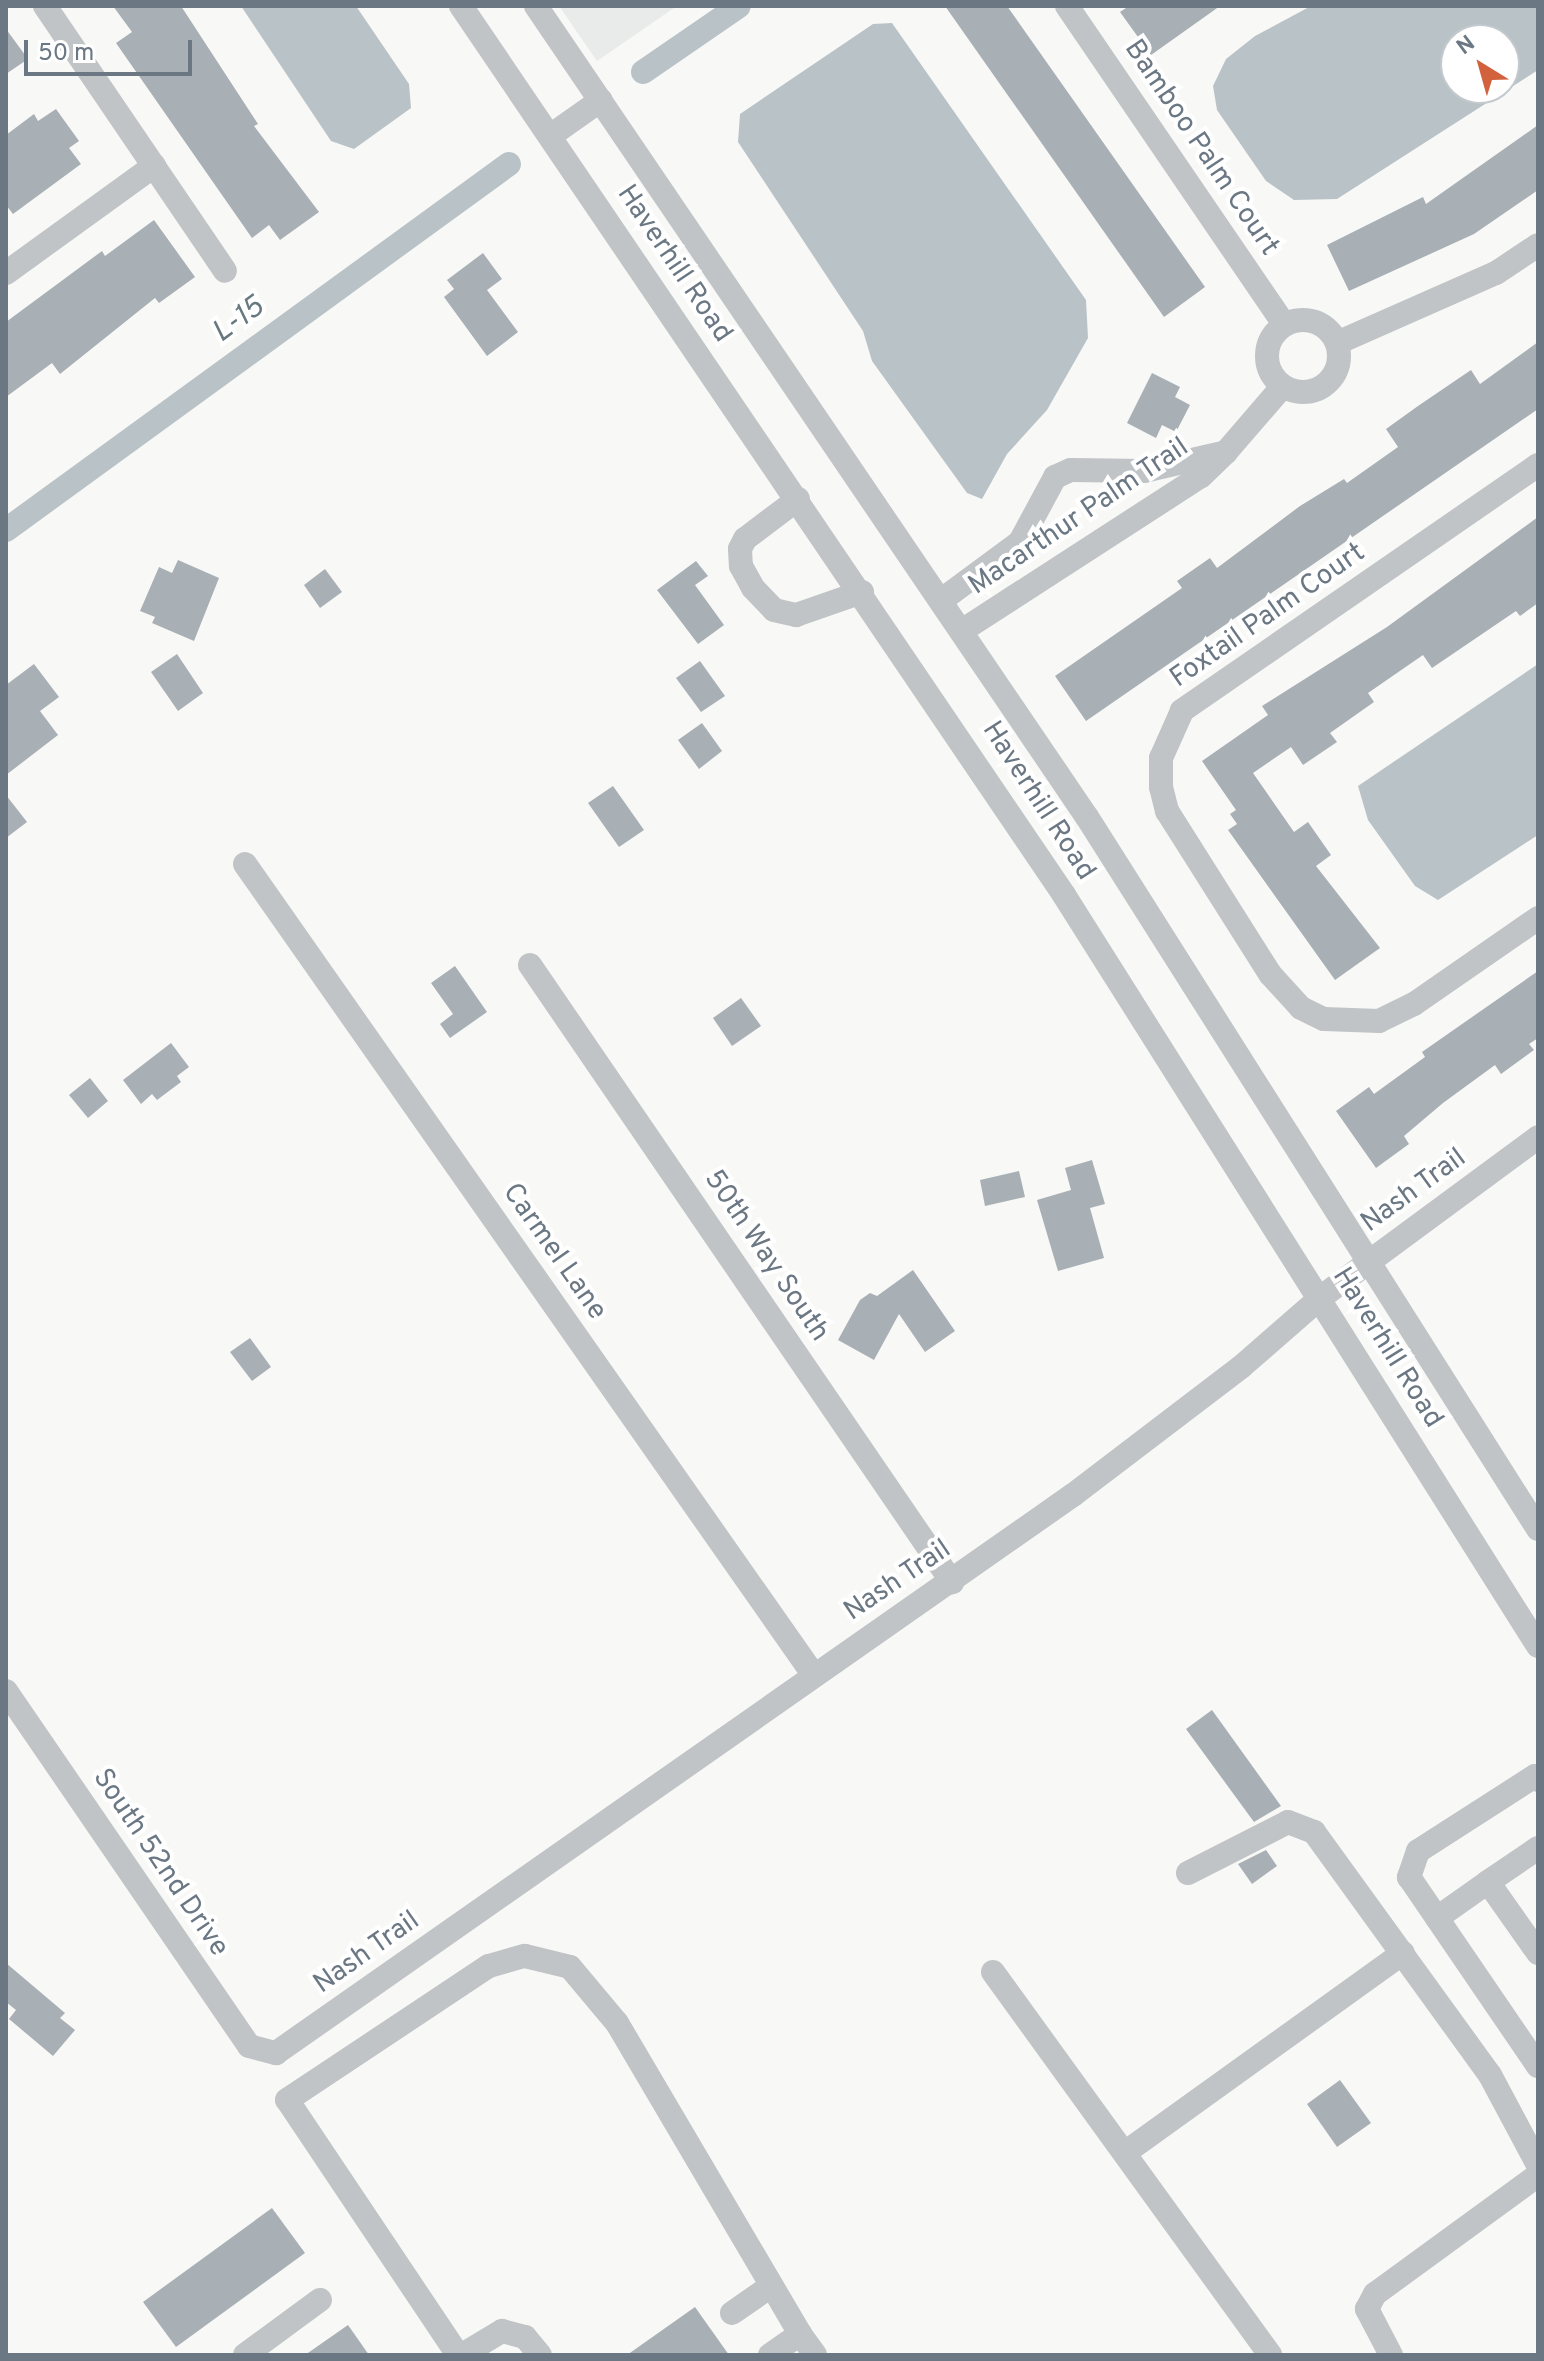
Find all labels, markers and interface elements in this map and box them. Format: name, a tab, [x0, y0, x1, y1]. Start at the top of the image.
scale bar	[28, 24, 196, 74]
north arrow	[1440, 24, 1520, 104]
text: N	[1452, 31, 1481, 62]
street label: Bamboo Palm Court	[1116, 34, 1286, 262]
text: 50 m	[38, 39, 94, 69]
street label: Haverhill Road	[609, 179, 739, 349]
water label: L-15	[206, 290, 272, 352]
street label: Macarthur Palm Trail	[962, 431, 1196, 603]
street label: Foxtail Palm Court	[1164, 536, 1372, 696]
street label: Haverhill Road	[974, 715, 1102, 887]
street label: Nash Trail	[1355, 1141, 1473, 1241]
street label: 50th Way South	[696, 1164, 836, 1348]
street label: Carmel Lane	[495, 1177, 613, 1327]
street label: Haverhill Road	[1324, 1262, 1450, 1434]
street label: Nash Trail	[838, 1533, 958, 1629]
street label: South 52nd Drive	[85, 1763, 235, 1963]
street label: Nash Trail	[307, 1904, 427, 2002]

